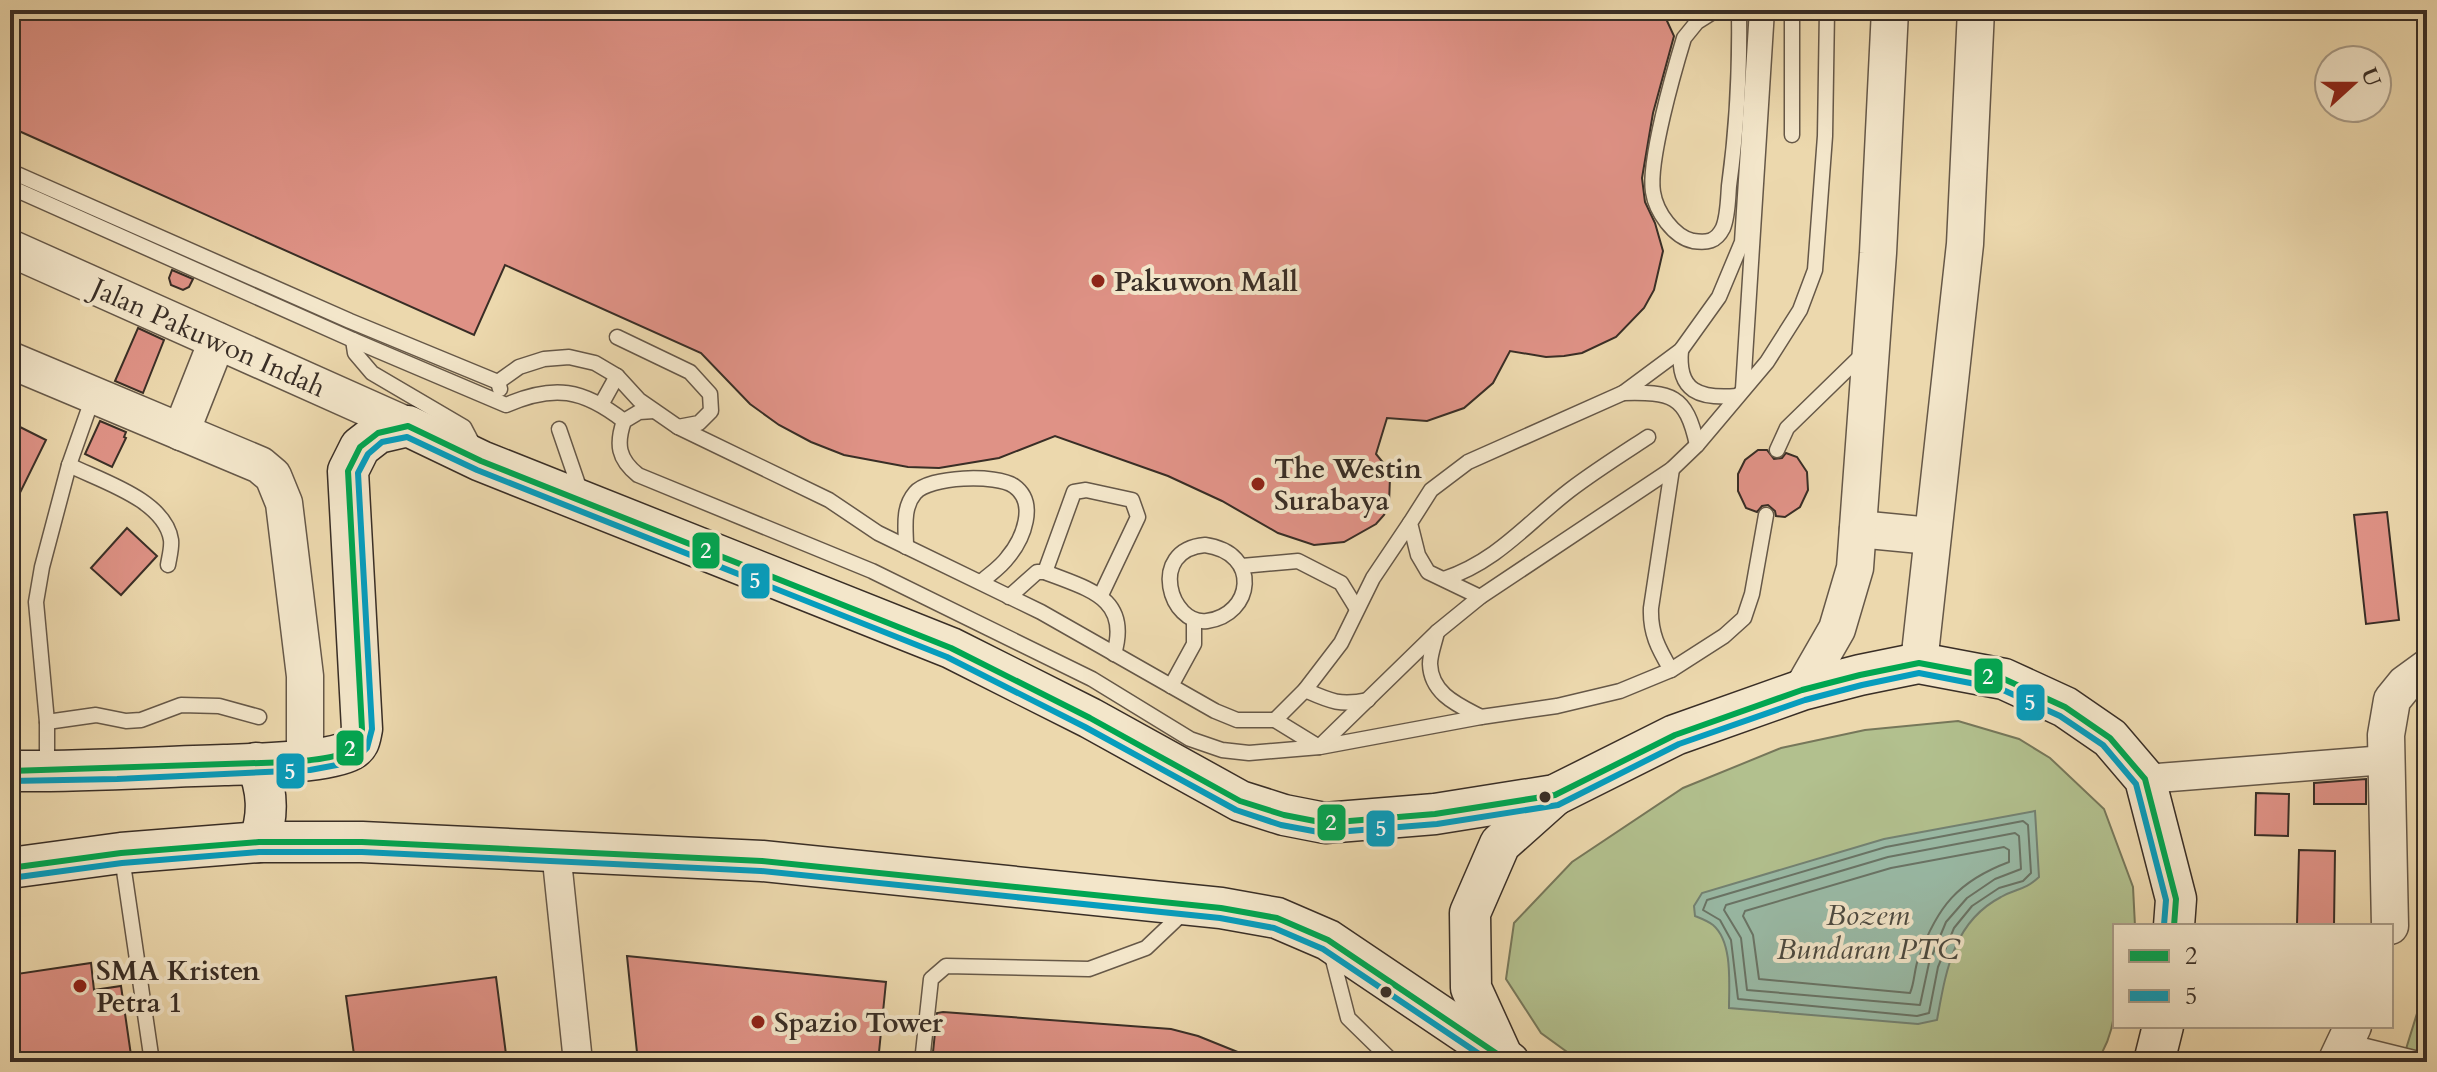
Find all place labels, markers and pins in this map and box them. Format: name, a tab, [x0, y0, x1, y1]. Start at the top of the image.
place label: Pakuwon Mall	[1114, 263, 1298, 301]
marker: Pakuwon Mall	[1089, 272, 1107, 290]
place label: The Westin Surabaya	[1274, 450, 1422, 520]
marker: The Westin Surabaya	[1249, 475, 1267, 493]
unlabelled marker	[1537, 789, 1553, 805]
place label: SMA Kristen Petra 1	[96, 952, 260, 1022]
marker: SMA Kristen Petra 1	[71, 977, 89, 995]
unlabelled marker	[1378, 984, 1394, 1000]
place label: Spazio Tower	[774, 1004, 944, 1042]
marker: Spazio Tower	[749, 1013, 767, 1031]

